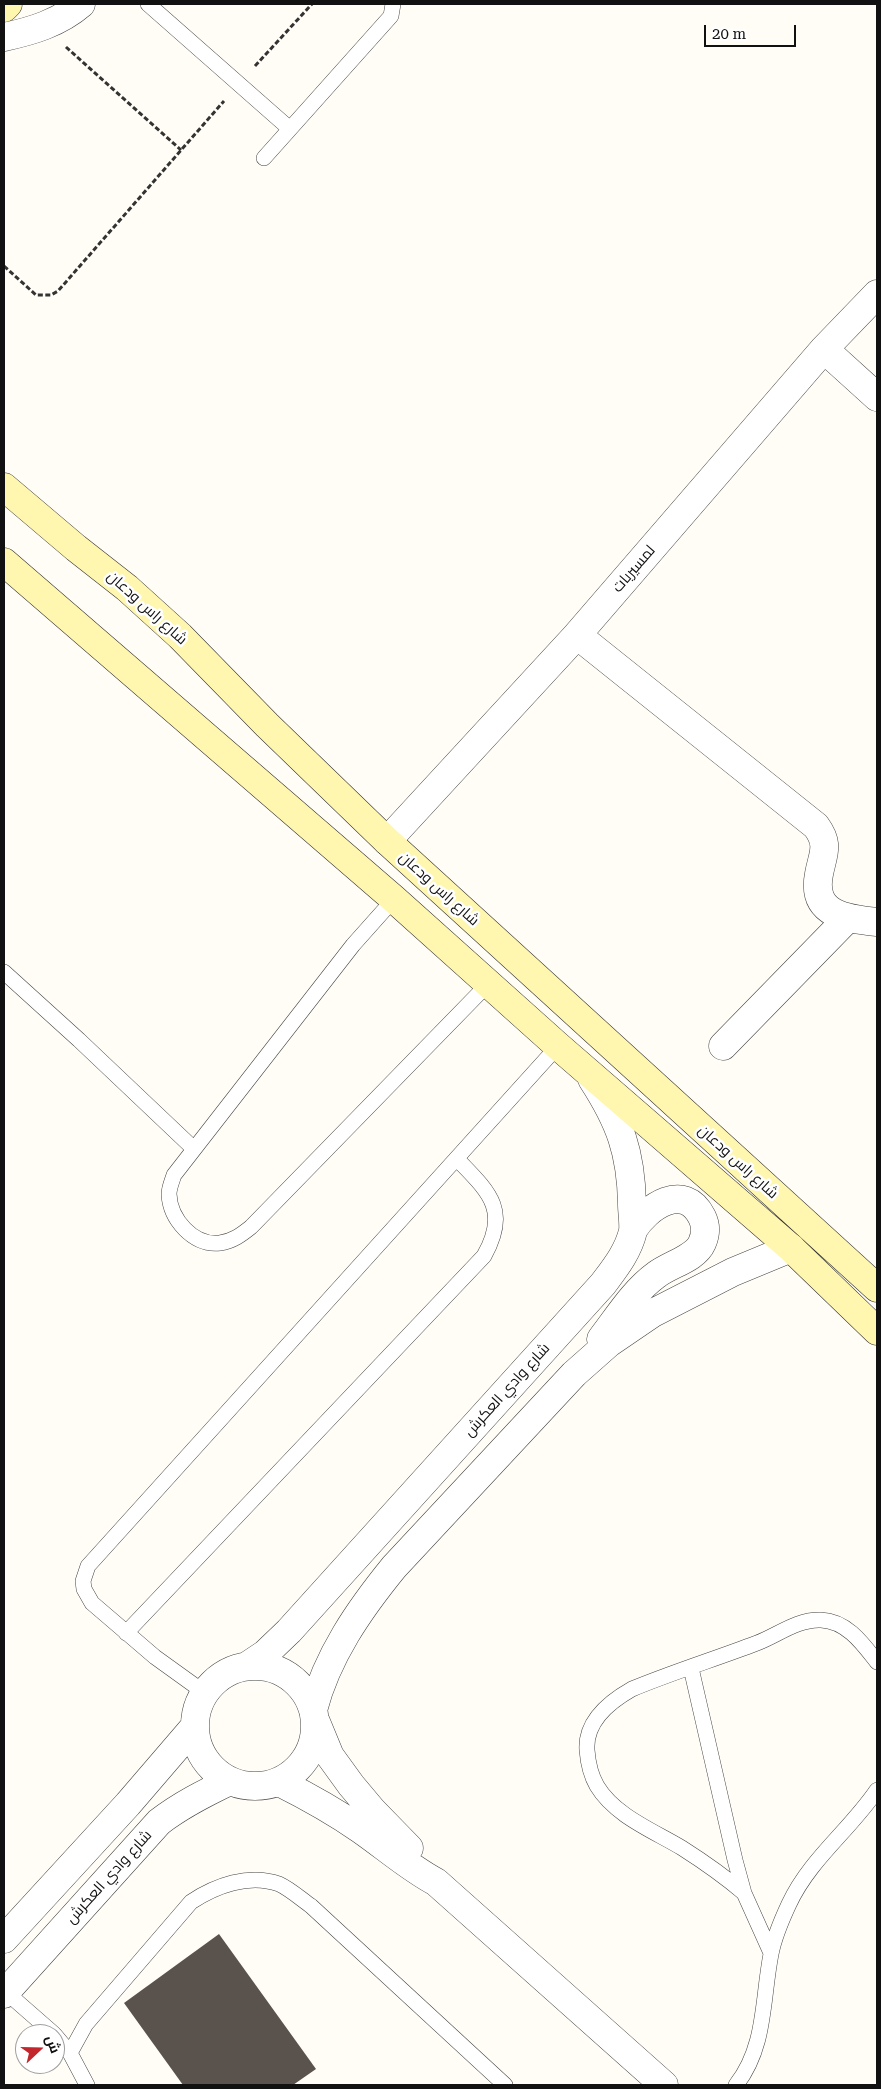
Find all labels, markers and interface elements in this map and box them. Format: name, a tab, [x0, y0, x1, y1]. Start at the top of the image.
scale bar	[706, 15, 798, 47]
text: 20 m	[712, 25, 746, 43]
street label: لمسيربات	[609, 542, 659, 596]
street label: شارع راس ودعان	[103, 567, 191, 649]
street label: شارع راس ودعان	[395, 848, 483, 930]
street label: شارع راس ودعان	[694, 1121, 782, 1203]
street label: شارع وادي العكرش	[460, 1339, 554, 1441]
street label: شارع وادي العكرش	[62, 1826, 156, 1928]
north arrow	[15, 2024, 65, 2074]
text: ش	[42, 2033, 64, 2055]

